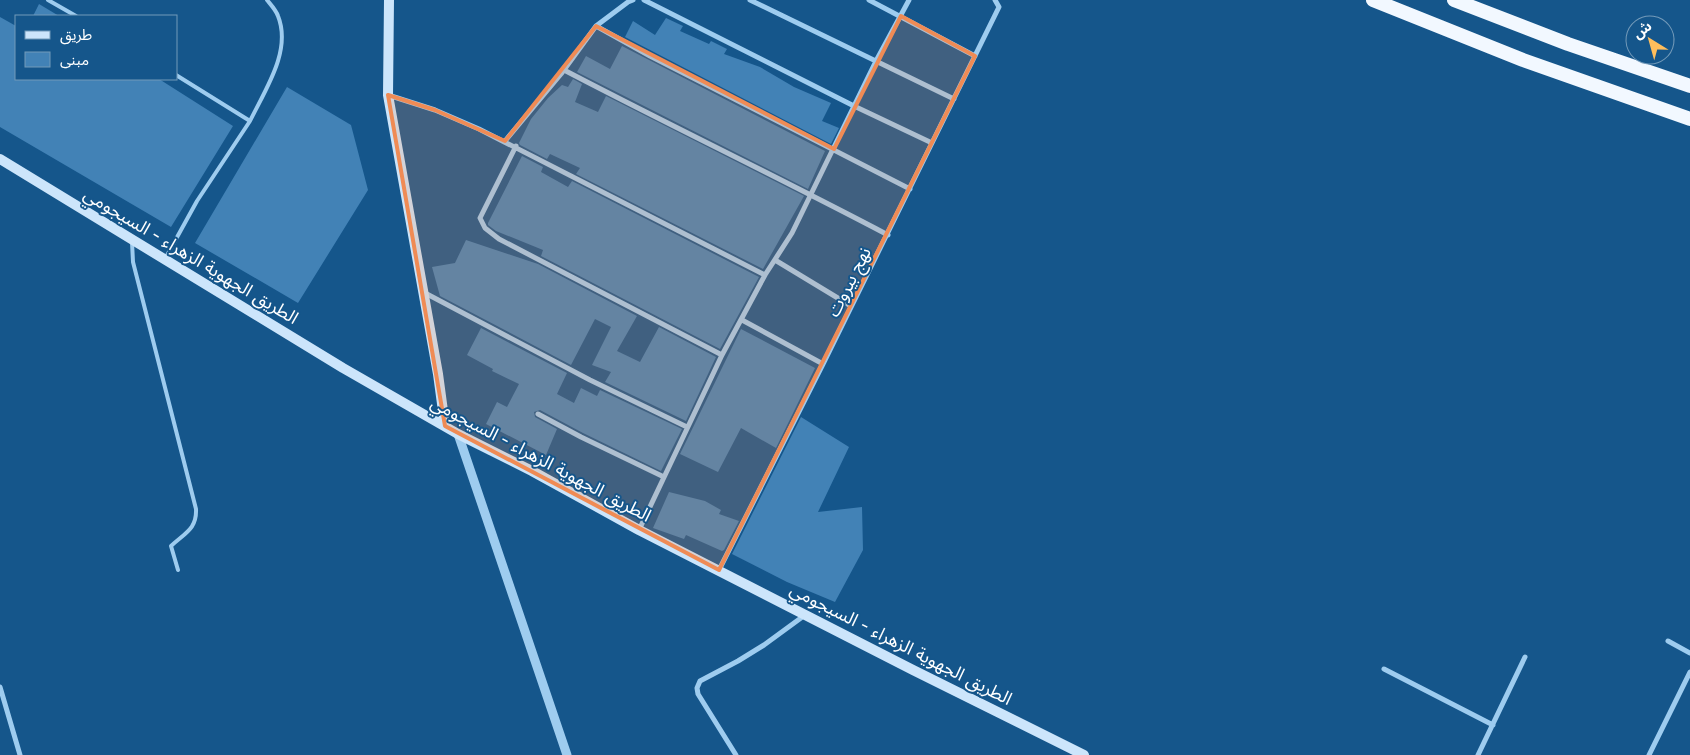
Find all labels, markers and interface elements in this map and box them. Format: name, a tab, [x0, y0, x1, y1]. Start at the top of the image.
legend	[15, 15, 178, 80]
north arrow	[1625, 15, 1675, 65]
text: ش	[1629, 17, 1655, 42]
text: طريق	[60, 25, 92, 45]
text: مبنى	[60, 50, 89, 69]
street label: الطريق الجهوية الزهراء - السيجومي	[78, 183, 302, 331]
street label: نهج بيروت	[822, 243, 878, 321]
street label: الطريق الجهوية الزهراء - السيجومي	[426, 391, 655, 529]
street label: الطريق الجهوية الزهراء - السيجومي	[785, 578, 1016, 712]

